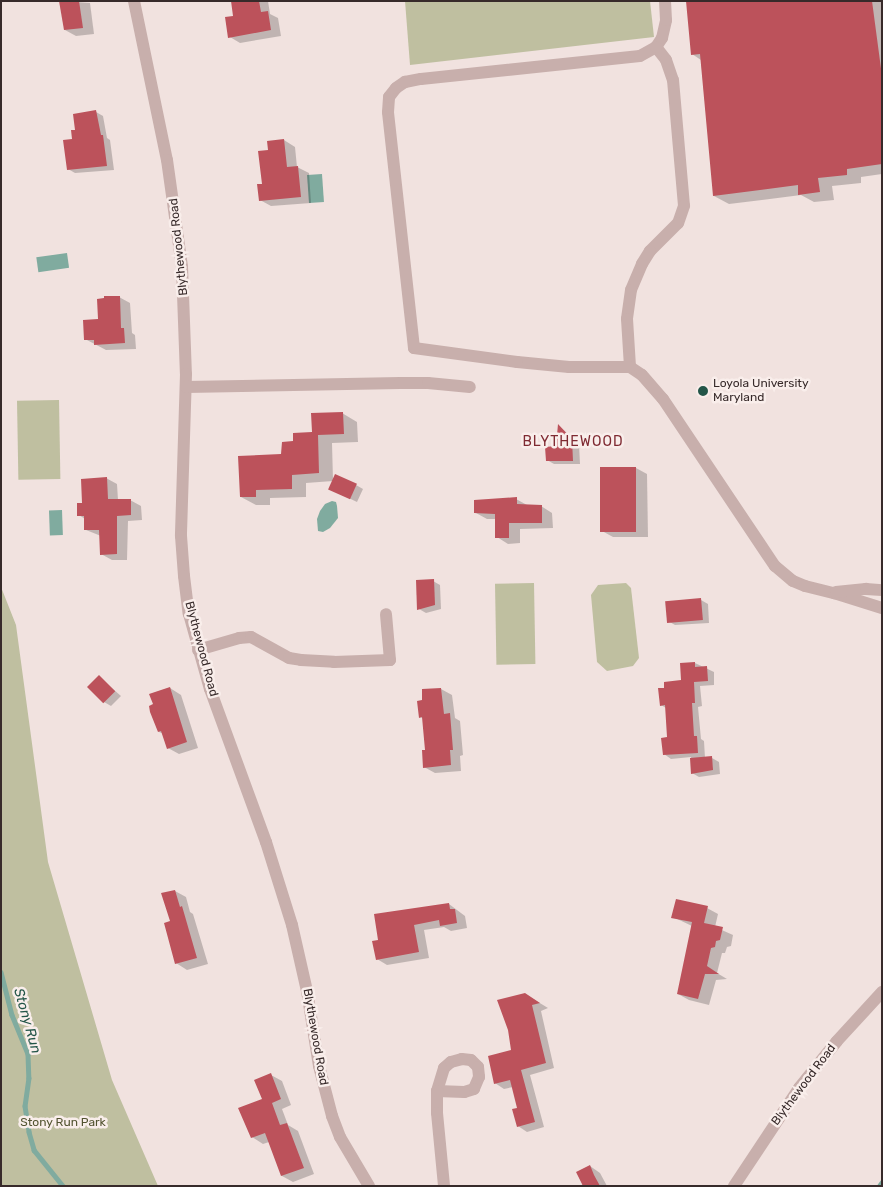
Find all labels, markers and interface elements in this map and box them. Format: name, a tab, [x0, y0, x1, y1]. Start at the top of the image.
street label: Blythewood Road	[167, 198, 191, 296]
place label: Loyola University Maryland	[713, 377, 809, 405]
marker: Loyola University Maryland	[697, 385, 709, 397]
district label: BLYTHEWOOD	[521, 434, 625, 450]
street label: Blythewood Road	[181, 600, 221, 698]
water label: Stony Run	[10, 986, 44, 1056]
street label: Blythewood Road	[299, 988, 331, 1086]
street label: Blythewood Road	[769, 1042, 839, 1128]
park label: Stony Run Park	[20, 1116, 106, 1130]

